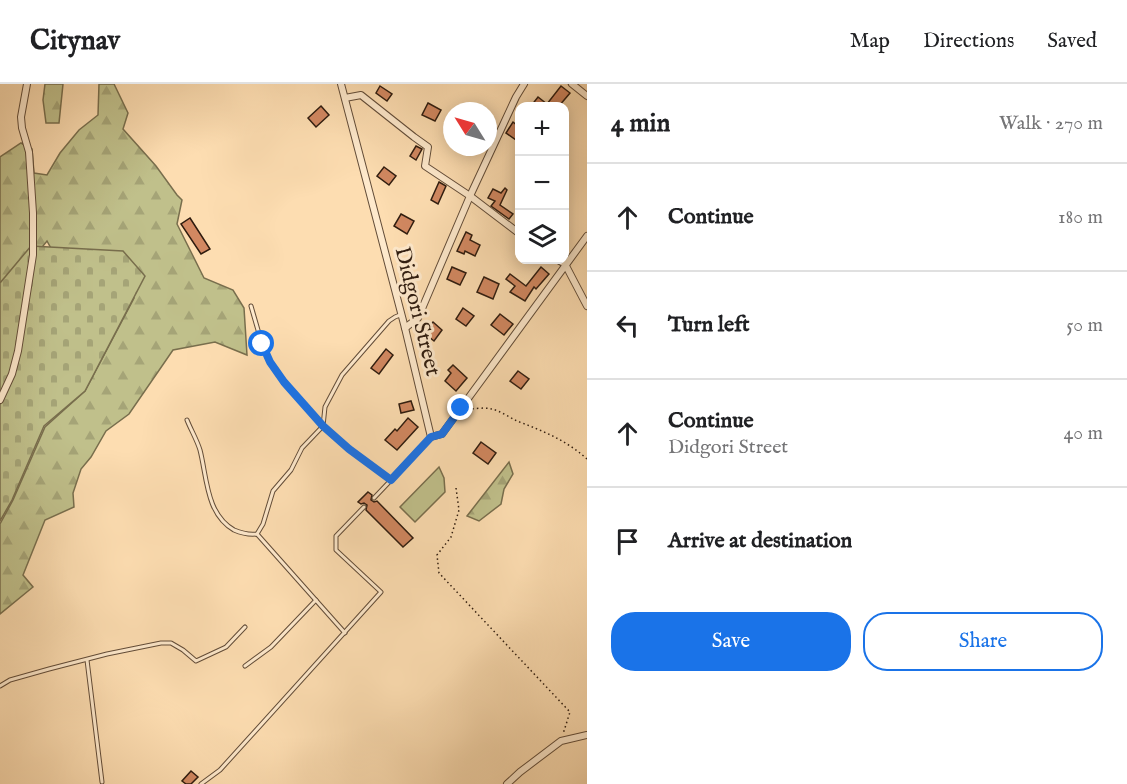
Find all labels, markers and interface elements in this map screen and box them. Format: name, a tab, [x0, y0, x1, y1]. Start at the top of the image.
text: Citynav	[30, 24, 120, 59]
text: Map	[850, 28, 890, 55]
text: Directions	[923, 28, 1014, 55]
text: Saved	[1047, 28, 1097, 55]
north arrow	[443, 102, 497, 156]
map controls	[515, 102, 569, 264]
button: +	[515, 102, 569, 156]
text: 4 min	[611, 107, 670, 140]
text: Walk · 270 m	[999, 111, 1103, 136]
button: −	[515, 156, 569, 210]
icon: ahead	[611, 201, 644, 234]
text: Continue	[668, 203, 754, 231]
text: 180 m	[1058, 205, 1103, 230]
button: layers	[515, 210, 569, 264]
street label: Didgori Street	[387, 244, 447, 379]
icon: left	[611, 309, 644, 342]
text: Turn left	[668, 311, 750, 339]
text: 50 m	[1066, 313, 1103, 338]
route start	[248, 330, 274, 356]
route end	[447, 394, 473, 420]
text: Continue	[668, 407, 754, 435]
icon: ahead	[611, 417, 644, 450]
text: 40 m	[1064, 421, 1103, 446]
text: Didgori Street	[668, 435, 788, 460]
icon: arrive	[611, 525, 644, 558]
text: Arrive at destination	[668, 527, 852, 555]
button: Save	[611, 612, 851, 671]
button: Share	[863, 612, 1103, 671]

